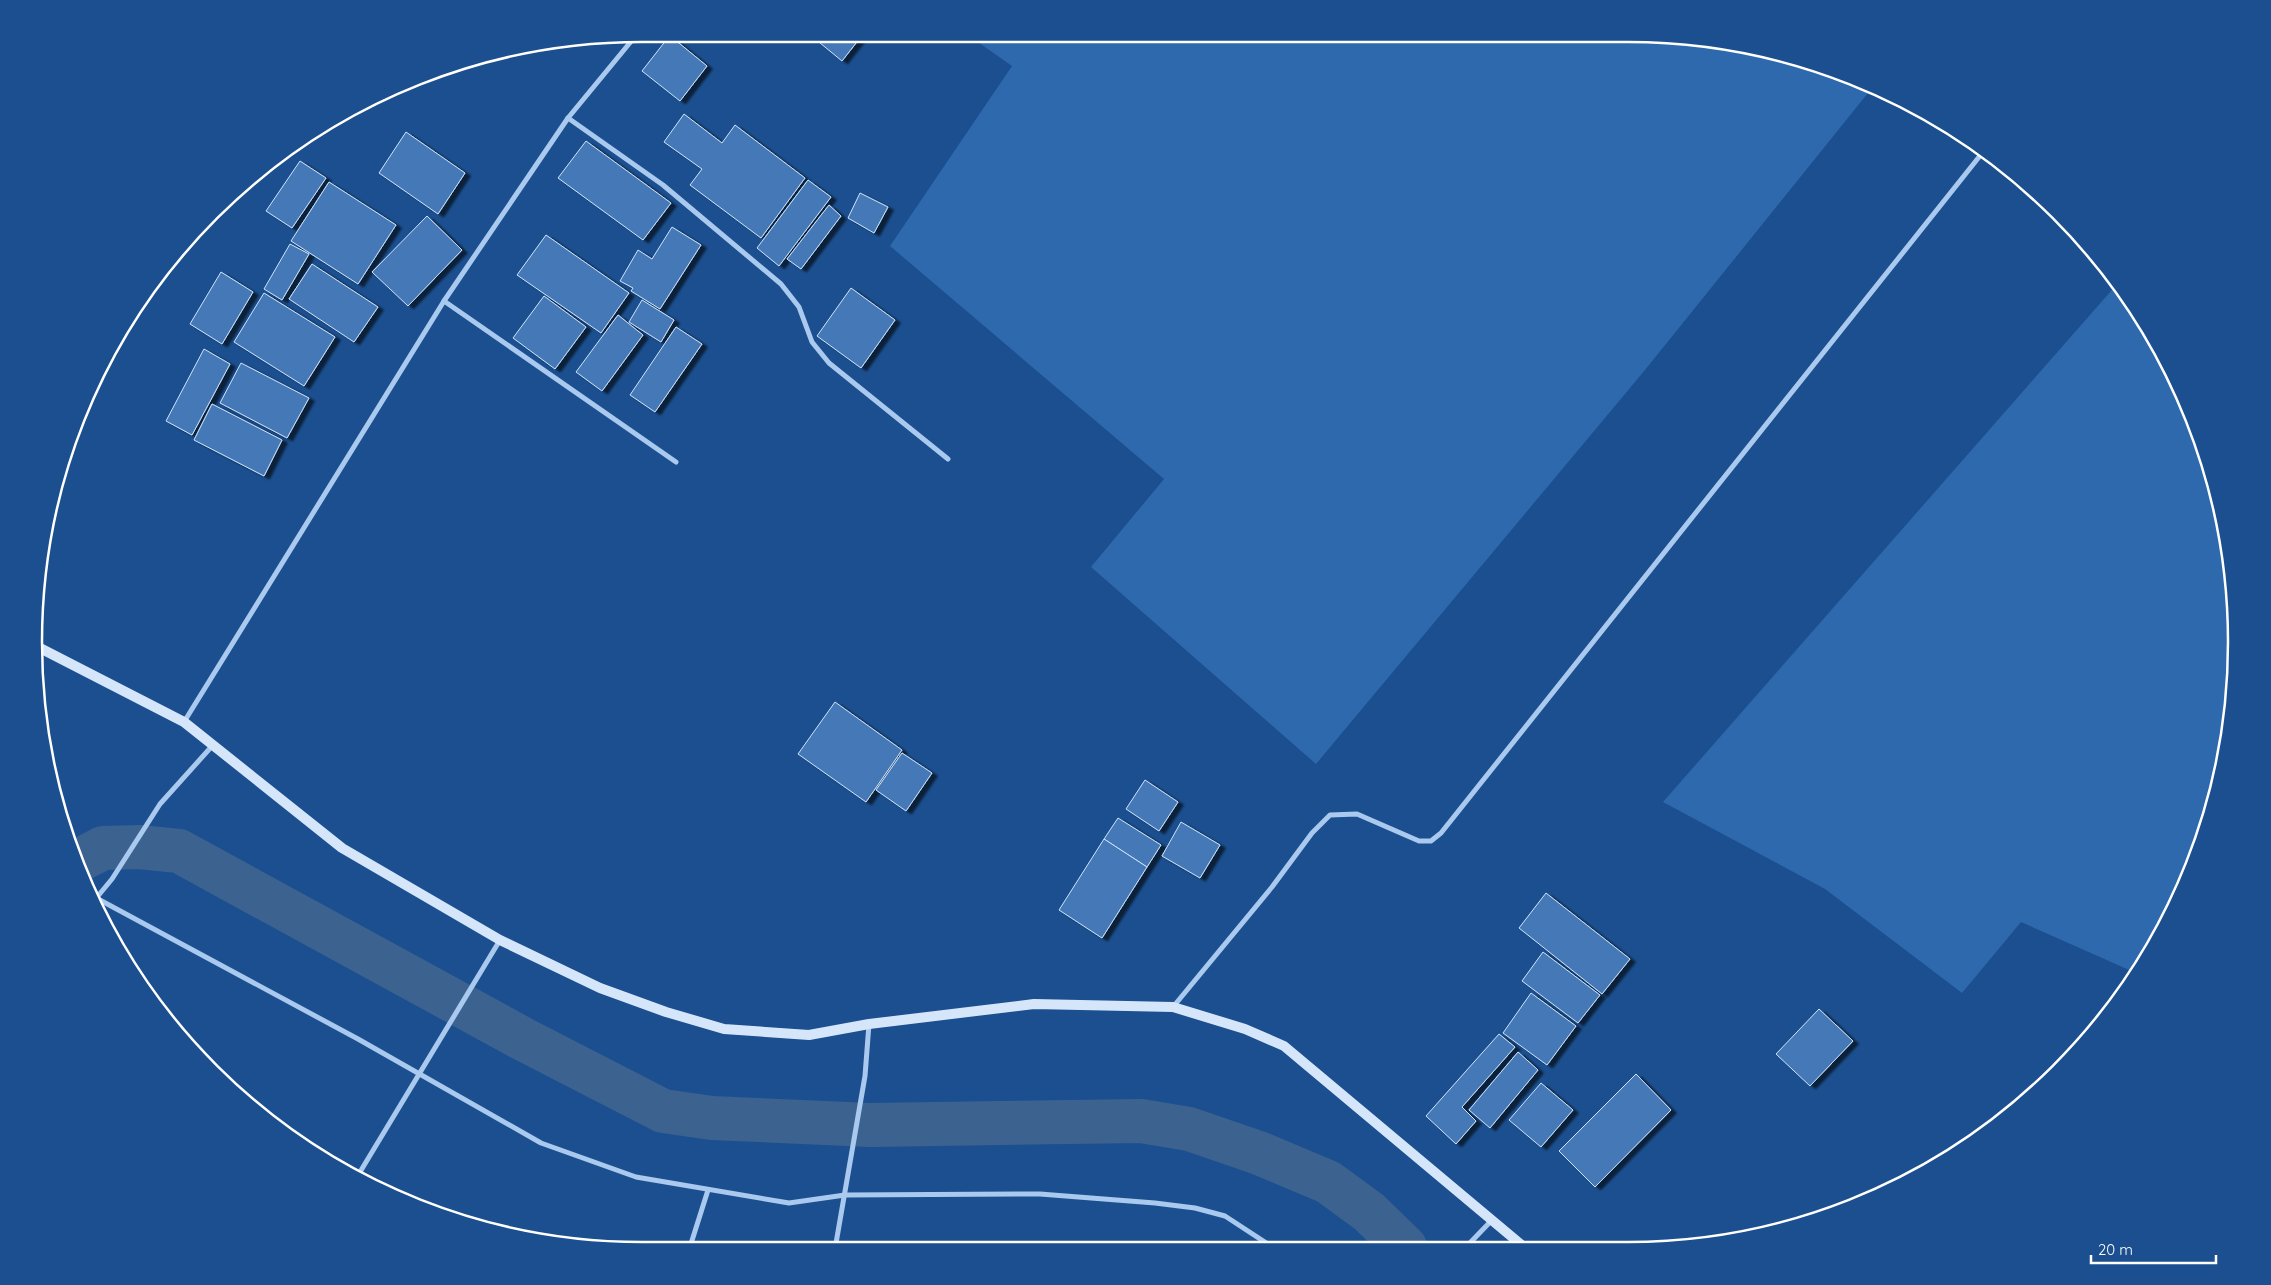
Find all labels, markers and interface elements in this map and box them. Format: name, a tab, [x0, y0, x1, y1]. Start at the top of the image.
scale bar	[2091, 1232, 2216, 1264]
text: 20 m	[2098, 1240, 2133, 1259]

